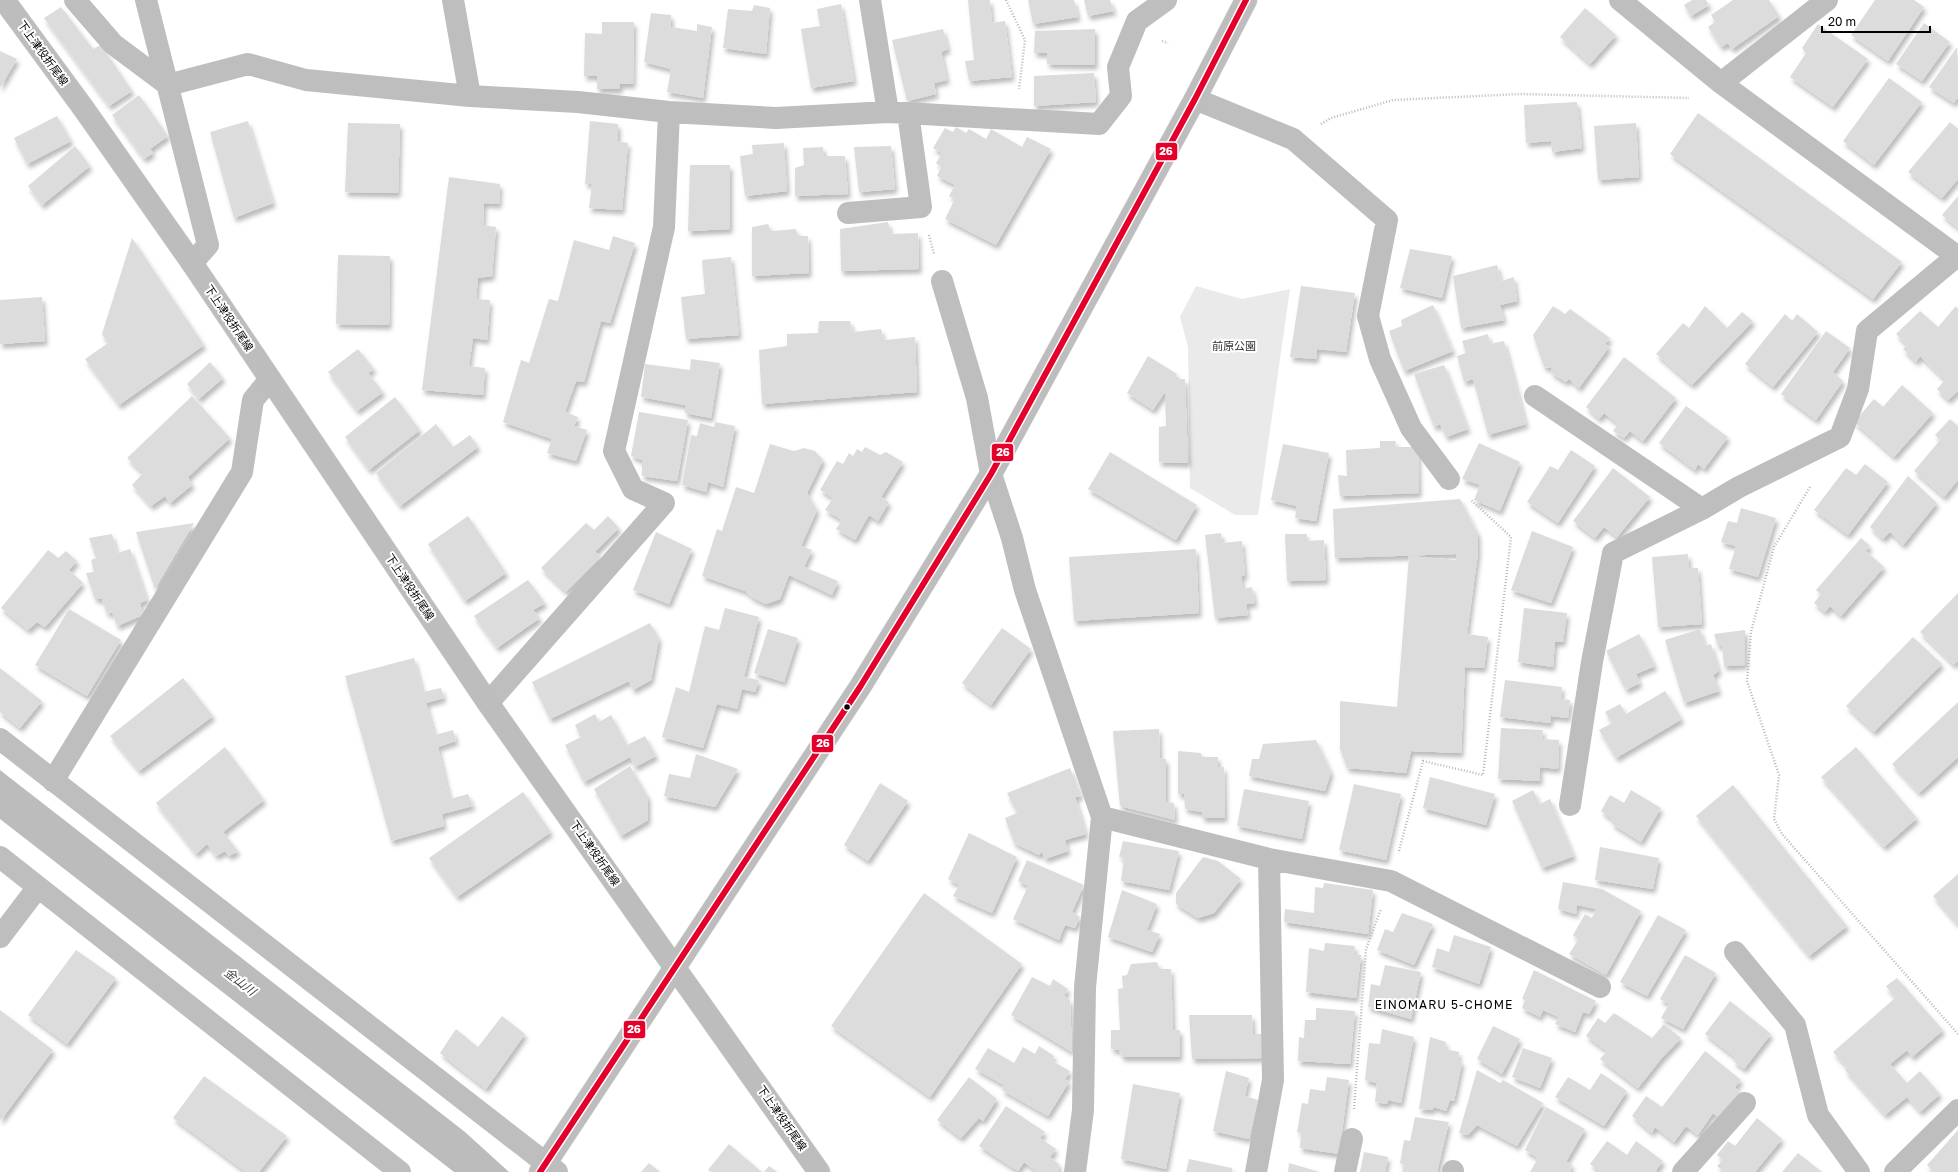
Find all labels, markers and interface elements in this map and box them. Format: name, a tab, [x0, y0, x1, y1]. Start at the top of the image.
scale bar	[1822, 8, 1930, 34]
text: 20 m	[1828, 14, 1856, 29]
street label: 下上津役折尾線	[16, 18, 71, 88]
line badge: 26	[1155, 142, 1178, 161]
text: 26	[1159, 144, 1173, 157]
street label: 下上津役折尾線	[202, 282, 256, 353]
park label: 前原公園	[1212, 339, 1256, 352]
line badge: 26	[991, 443, 1014, 462]
text: 26	[996, 445, 1010, 458]
street label: 下上津役折尾線	[383, 551, 437, 622]
unlabelled marker	[842, 702, 852, 712]
line badge: 26	[811, 734, 834, 753]
text: 26	[816, 736, 830, 749]
street label: 下上津役折尾線	[568, 817, 623, 888]
water label: 金山川	[222, 965, 261, 1000]
district label: EINOMARU 5-CHOME	[1375, 997, 1513, 1012]
line badge: 26	[623, 1020, 646, 1039]
text: 26	[627, 1022, 641, 1035]
street label: 下上津役折尾線	[755, 1082, 810, 1153]

